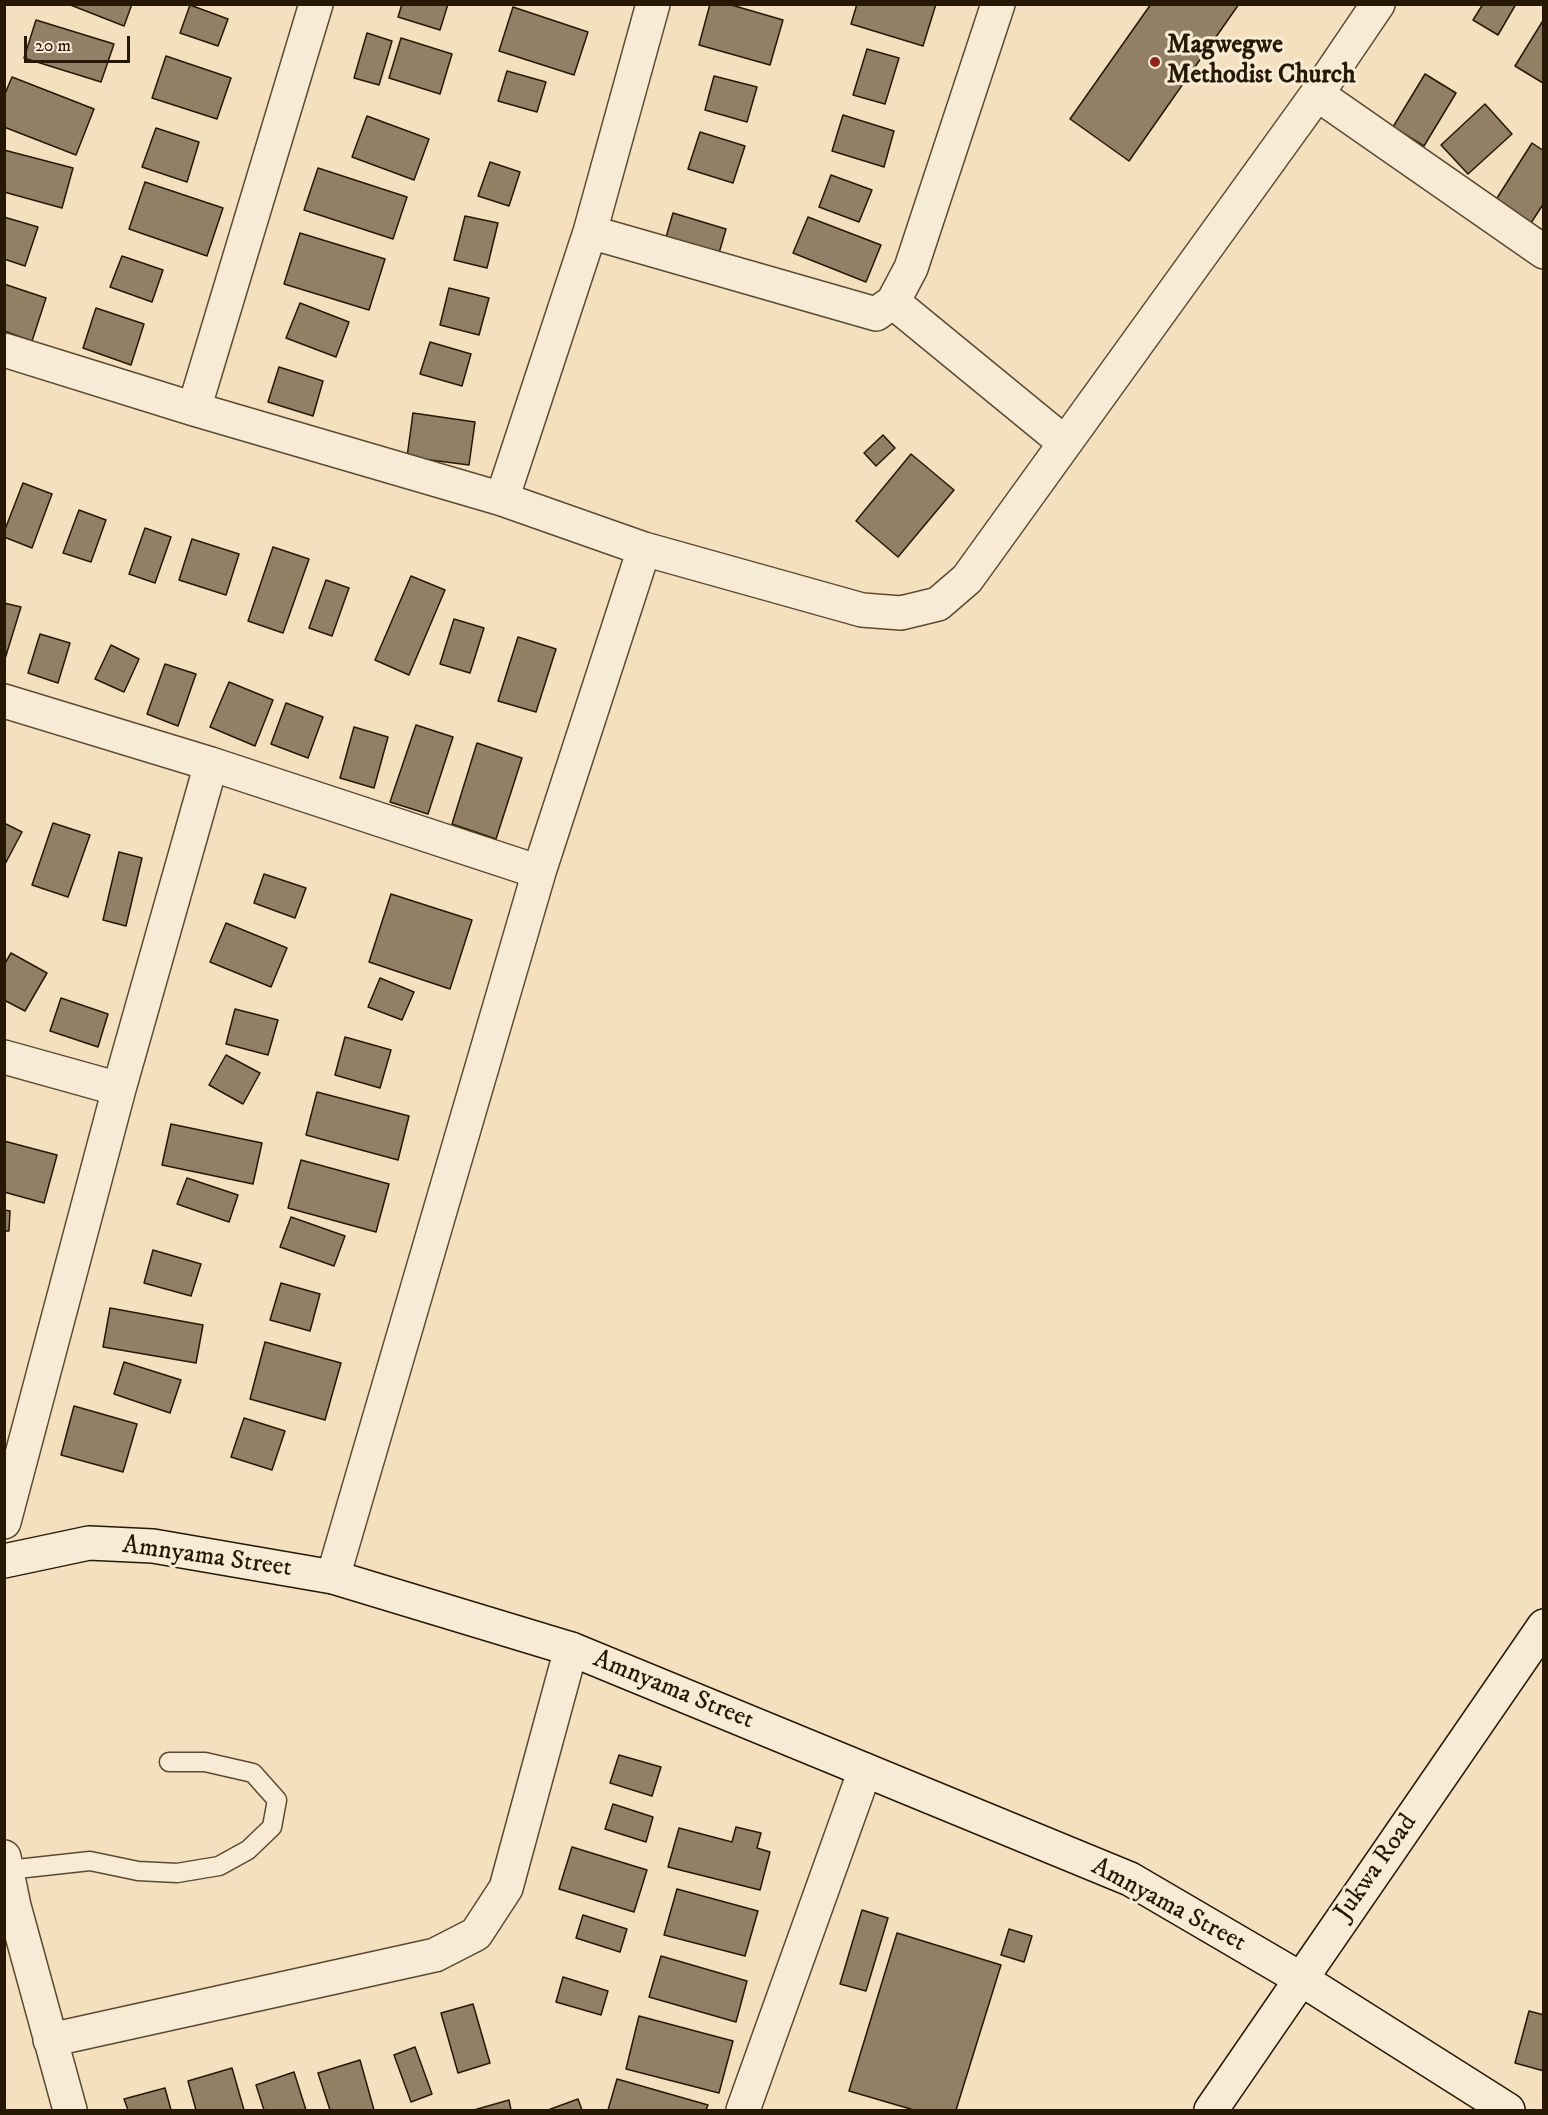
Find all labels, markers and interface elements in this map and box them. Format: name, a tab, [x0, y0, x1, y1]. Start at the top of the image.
scale bar	[27, 24, 134, 62]
place label: Magwegwe Methodist Church	[1167, 31, 1356, 92]
text: 20 m	[35, 35, 71, 57]
marker: Magwegwe Methodist Church	[1148, 55, 1162, 69]
street label: Amnyama Street	[120, 1531, 294, 1585]
street label: Amnyama Street	[588, 1645, 758, 1737]
street label: Jukwa Road	[1329, 1809, 1425, 1927]
street label: Amnyama Street	[1085, 1852, 1251, 1960]

